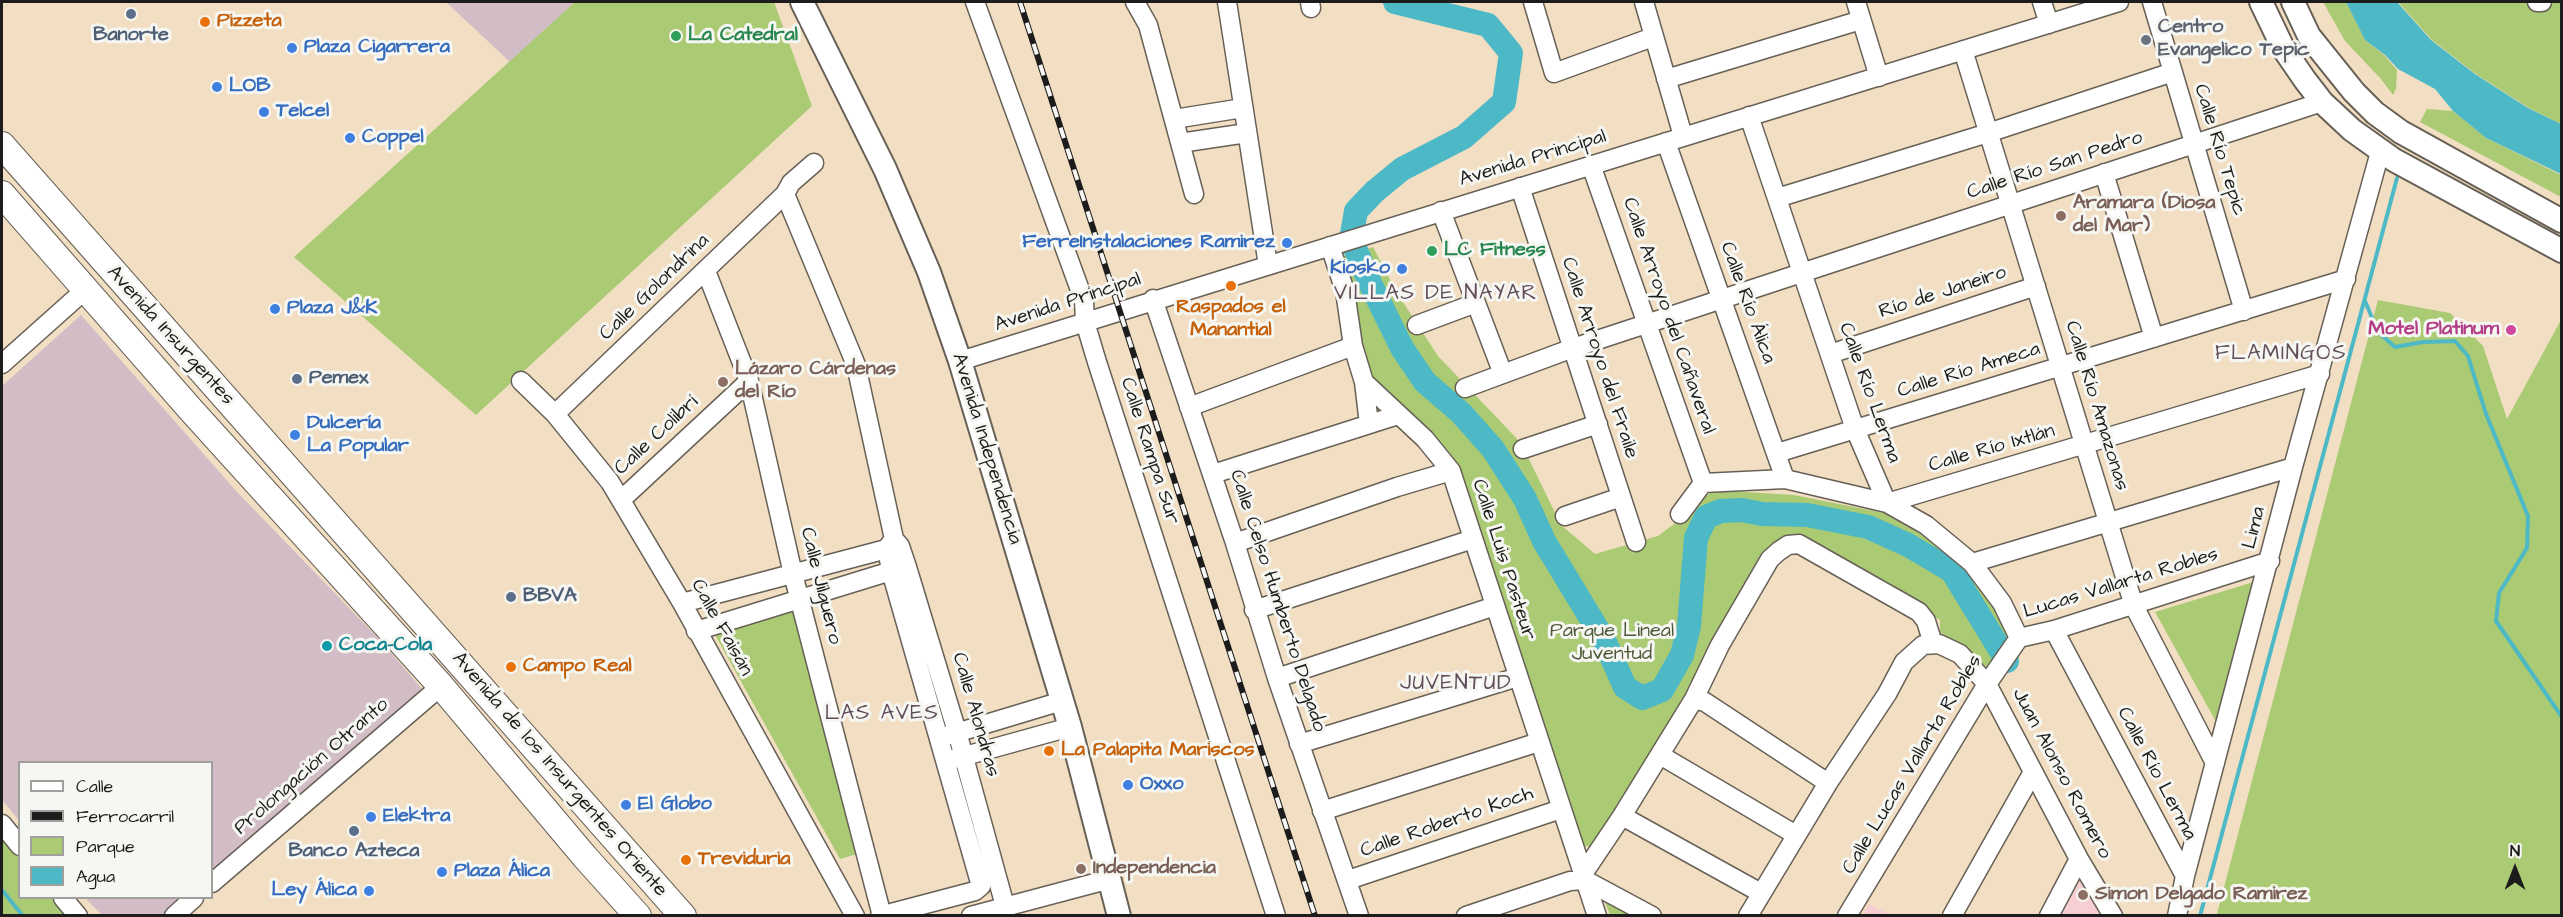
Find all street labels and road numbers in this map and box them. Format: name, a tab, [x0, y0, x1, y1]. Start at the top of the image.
street label: Calle Río Tepic	[2188, 81, 2250, 219]
street label: Avenida Principal	[1457, 125, 1609, 193]
street label: Calle Río San Pedro	[1964, 126, 2146, 206]
street label: Calle Arroyo del Cañaveral	[1616, 195, 1720, 437]
street label: Calle Golondrina	[595, 230, 715, 346]
street label: Calle Río Álica	[1714, 239, 1780, 367]
street label: Calle Arroyo del Fraile	[1555, 254, 1643, 462]
street label: Avenida Insurgentes	[101, 261, 239, 411]
street label: Río de Janeiro	[1876, 261, 2010, 325]
street label: Avenida Principal	[992, 268, 1144, 338]
street label: Calle Río Amazonas	[2059, 318, 2133, 494]
street label: Calle Río Lerma	[1833, 320, 1905, 466]
street label: Calle Río Ameca	[1895, 338, 2043, 404]
street label: Avenida Independencia	[946, 351, 1026, 547]
street label: Calle Rampa Sur	[1114, 375, 1184, 527]
street label: Calle Colibrí	[610, 391, 704, 481]
street label: Calle Río Ixtlán	[1926, 420, 2058, 478]
street label: Calle Celso Humberto Delgado	[1223, 467, 1331, 735]
street label: Calle Luis Pasteur	[1466, 477, 1540, 643]
street label: Lima	[2238, 504, 2272, 552]
street label: Calle Jilguero	[794, 525, 846, 647]
street label: Lucas Vallarta Robles	[2021, 543, 2221, 625]
street label: Calle Faisán	[685, 576, 757, 680]
street label: Avenida de los Insurgentes Oriente	[446, 648, 672, 902]
street label: Calle Alondras	[946, 650, 1004, 780]
street label: Calle Lucas Vallarta Robles	[1838, 651, 1988, 879]
street label: Juan Alonso Romero	[2006, 685, 2116, 863]
street label: Prolongación Otranto	[230, 693, 394, 841]
street label: Calle Río Lerma	[2111, 703, 2201, 845]
street label: Calle Roberto Koch	[1357, 782, 1537, 864]

